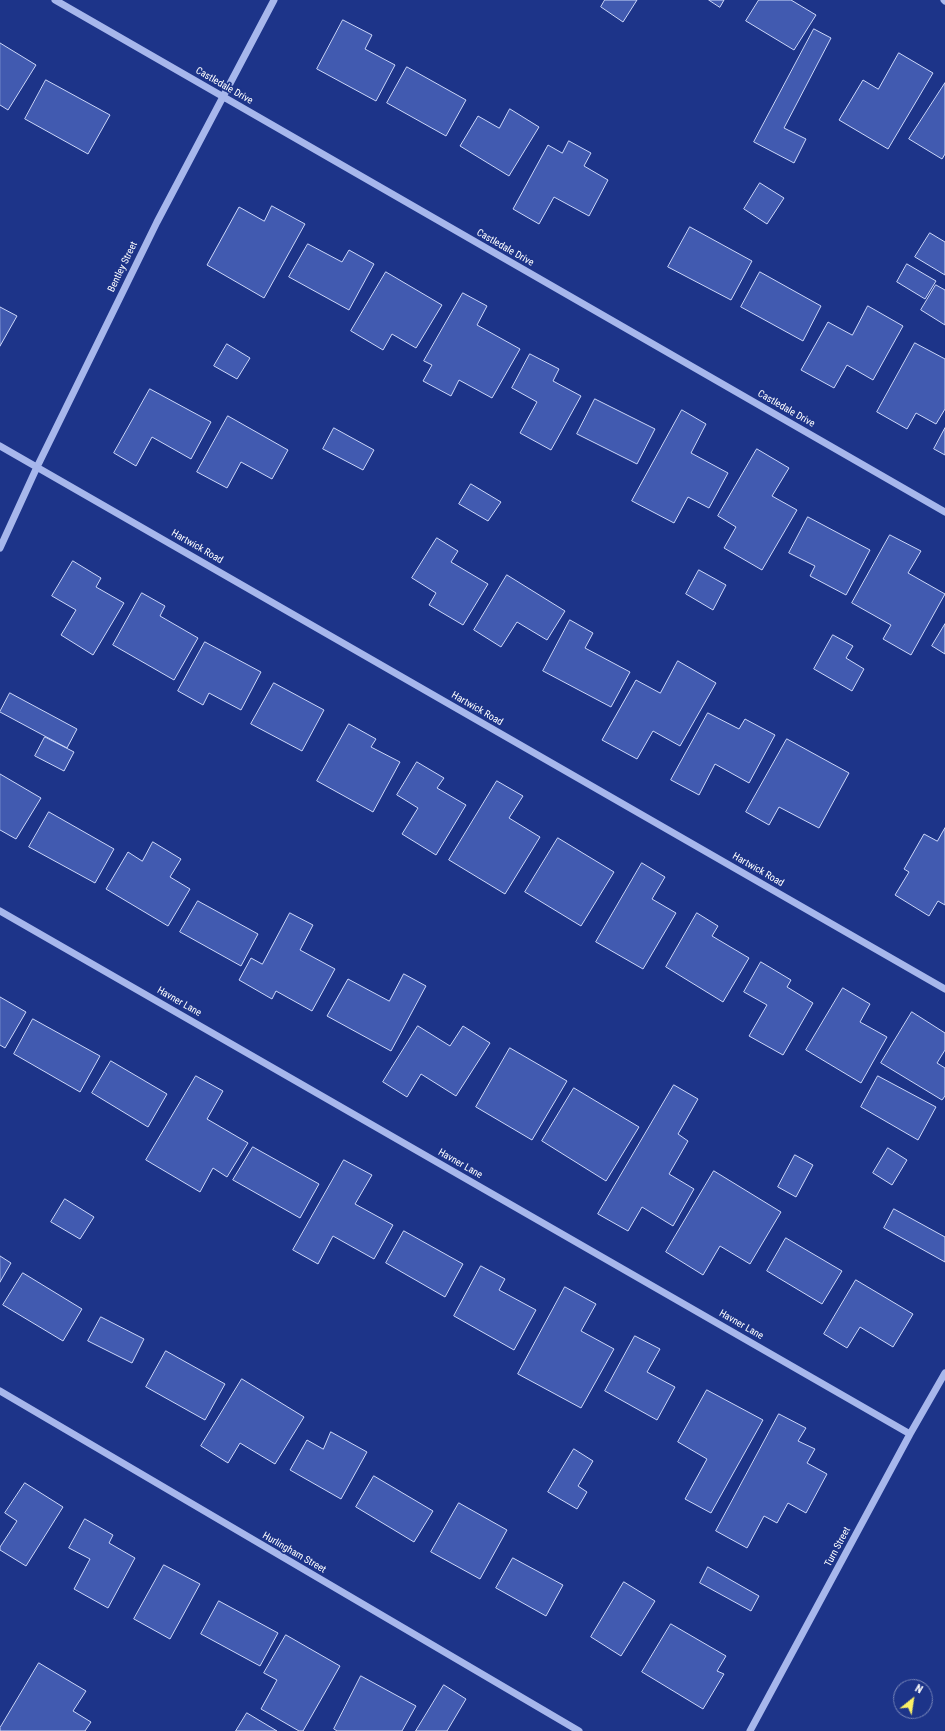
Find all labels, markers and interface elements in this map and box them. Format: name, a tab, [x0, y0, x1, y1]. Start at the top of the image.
street label: Castledale Drive	[193, 65, 255, 107]
street label: Castledale Drive	[474, 227, 536, 269]
street label: Bentley Street	[106, 240, 140, 294]
street label: Castledale Drive	[755, 388, 817, 430]
street label: Hartwick Road	[169, 527, 225, 567]
street label: Hartwick Road	[449, 689, 505, 729]
street label: Hartwick Road	[730, 850, 786, 890]
street label: Havner Lane	[155, 985, 203, 1019]
street label: Havner Lane	[436, 1147, 484, 1181]
street label: Havner Lane	[717, 1308, 765, 1342]
street label: Turn Street	[823, 1525, 853, 1569]
street label: Hurlingham Street	[260, 1530, 328, 1576]
north arrow	[893, 1679, 933, 1719]
text: N	[913, 1682, 925, 1696]

